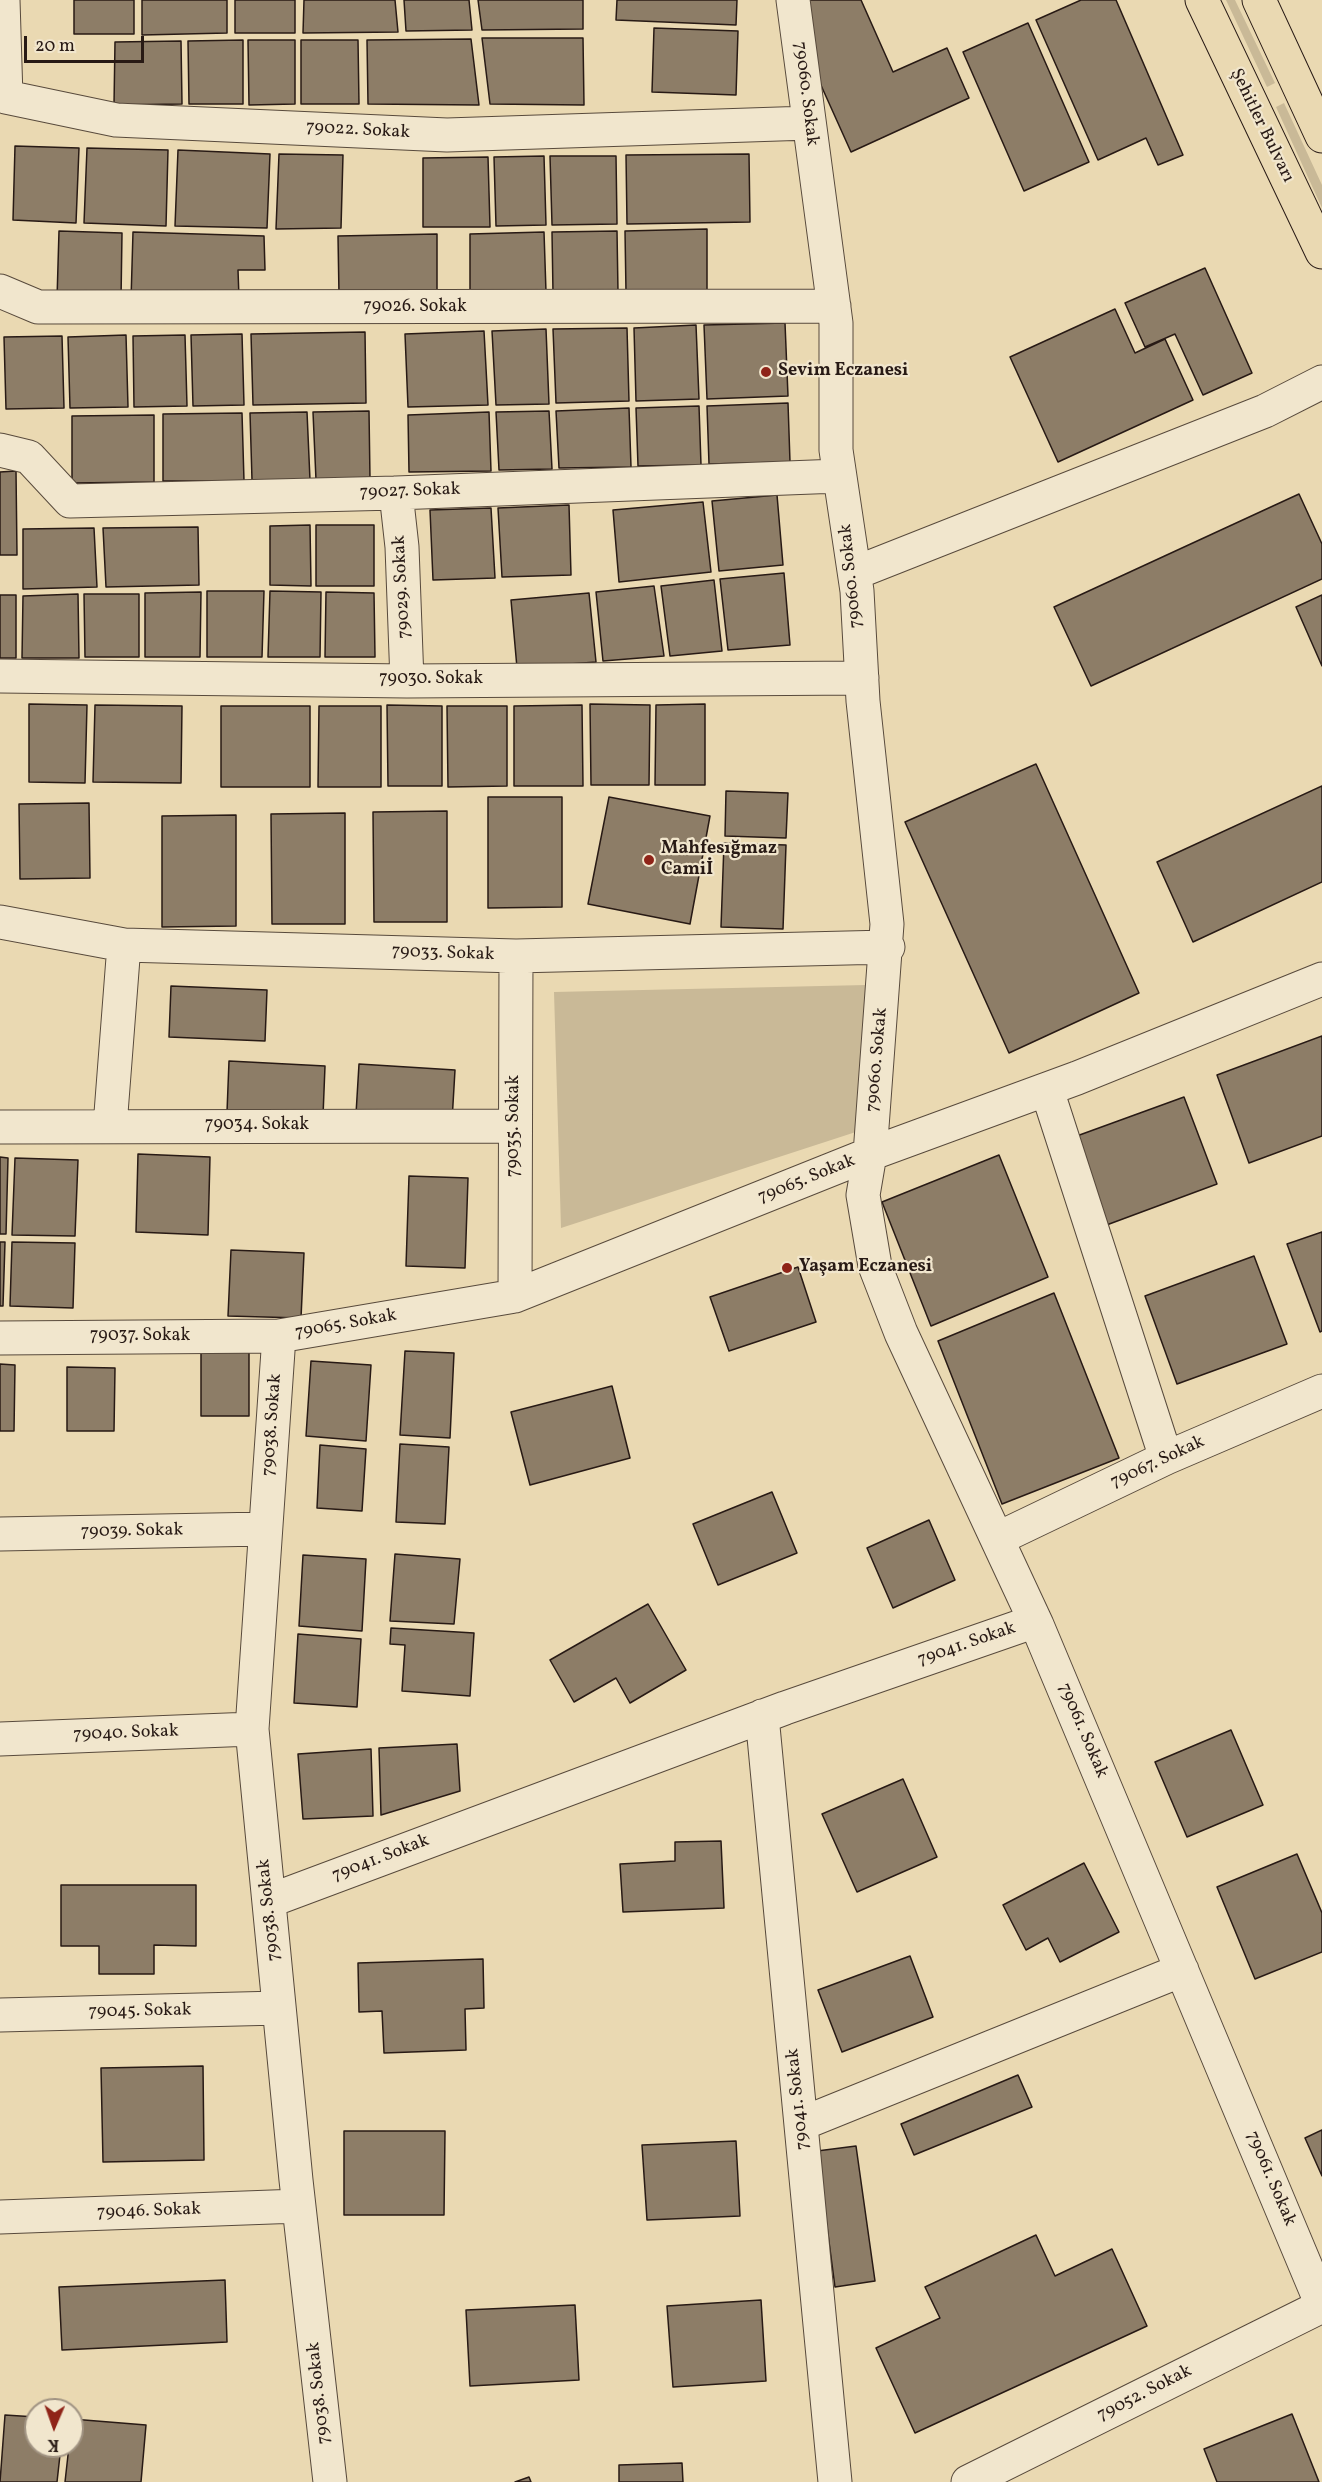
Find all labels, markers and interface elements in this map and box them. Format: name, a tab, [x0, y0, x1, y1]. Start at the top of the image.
scale bar	[27, 24, 147, 62]
text: 20 m	[35, 34, 75, 59]
street label: 79060. Sokak	[788, 41, 822, 147]
street label: Şehitler Bulvarı	[1224, 65, 1298, 187]
street label: 79022. Sokak	[305, 117, 411, 145]
street label: 79026. Sokak	[363, 297, 467, 319]
place label: Sevim Eczanesi	[778, 361, 908, 383]
marker: Sevim Eczanesi	[759, 365, 773, 379]
street label: 79027. Sokak	[359, 479, 461, 505]
street label: 79060. Sokak	[836, 523, 868, 629]
street label: 79029. Sokak	[390, 535, 416, 639]
street label: 79030. Sokak	[379, 669, 483, 691]
place label: Mahfesığmaz Camiİ	[661, 839, 777, 882]
marker: Mahfesığmaz Camiİ	[642, 853, 656, 867]
street label: 79033. Sokak	[391, 941, 495, 967]
street label: 79060. Sokak	[863, 1007, 893, 1113]
street label: 79035. Sokak	[504, 1075, 526, 1177]
street label: 79034. Sokak	[205, 1115, 309, 1137]
street label: 79065. Sokak	[755, 1151, 859, 1209]
place label: Yaşam Eczanesi	[799, 1257, 932, 1279]
marker: Yaşam Eczanesi	[780, 1261, 794, 1275]
street label: 79065. Sokak	[293, 1305, 399, 1345]
street label: 79037. Sokak	[90, 1326, 190, 1348]
street label: 79038. Sokak	[259, 1373, 287, 1477]
street label: 79067. Sokak	[1108, 1432, 1208, 1494]
street label: 79039. Sokak	[81, 1520, 183, 1544]
street label: 79041. Sokak	[915, 1618, 1019, 1672]
street label: 79061. Sokak	[1052, 1680, 1112, 1782]
street label: 79040. Sokak	[73, 1721, 179, 1747]
street label: 79041. Sokak	[329, 1831, 433, 1887]
street label: 79038. Sokak	[254, 1858, 286, 1962]
street label: 79045. Sokak	[88, 2000, 192, 2024]
street label: 79041. Sokak	[783, 2047, 815, 2151]
street label: 79061. Sokak	[1240, 2128, 1300, 2230]
street label: 79046. Sokak	[97, 2199, 201, 2225]
street label: 79038. Sokak	[304, 2341, 336, 2445]
street label: 79052. Sokak	[1094, 2361, 1196, 2427]
north arrow	[24, 2398, 84, 2458]
text: K	[47, 2433, 60, 2455]

